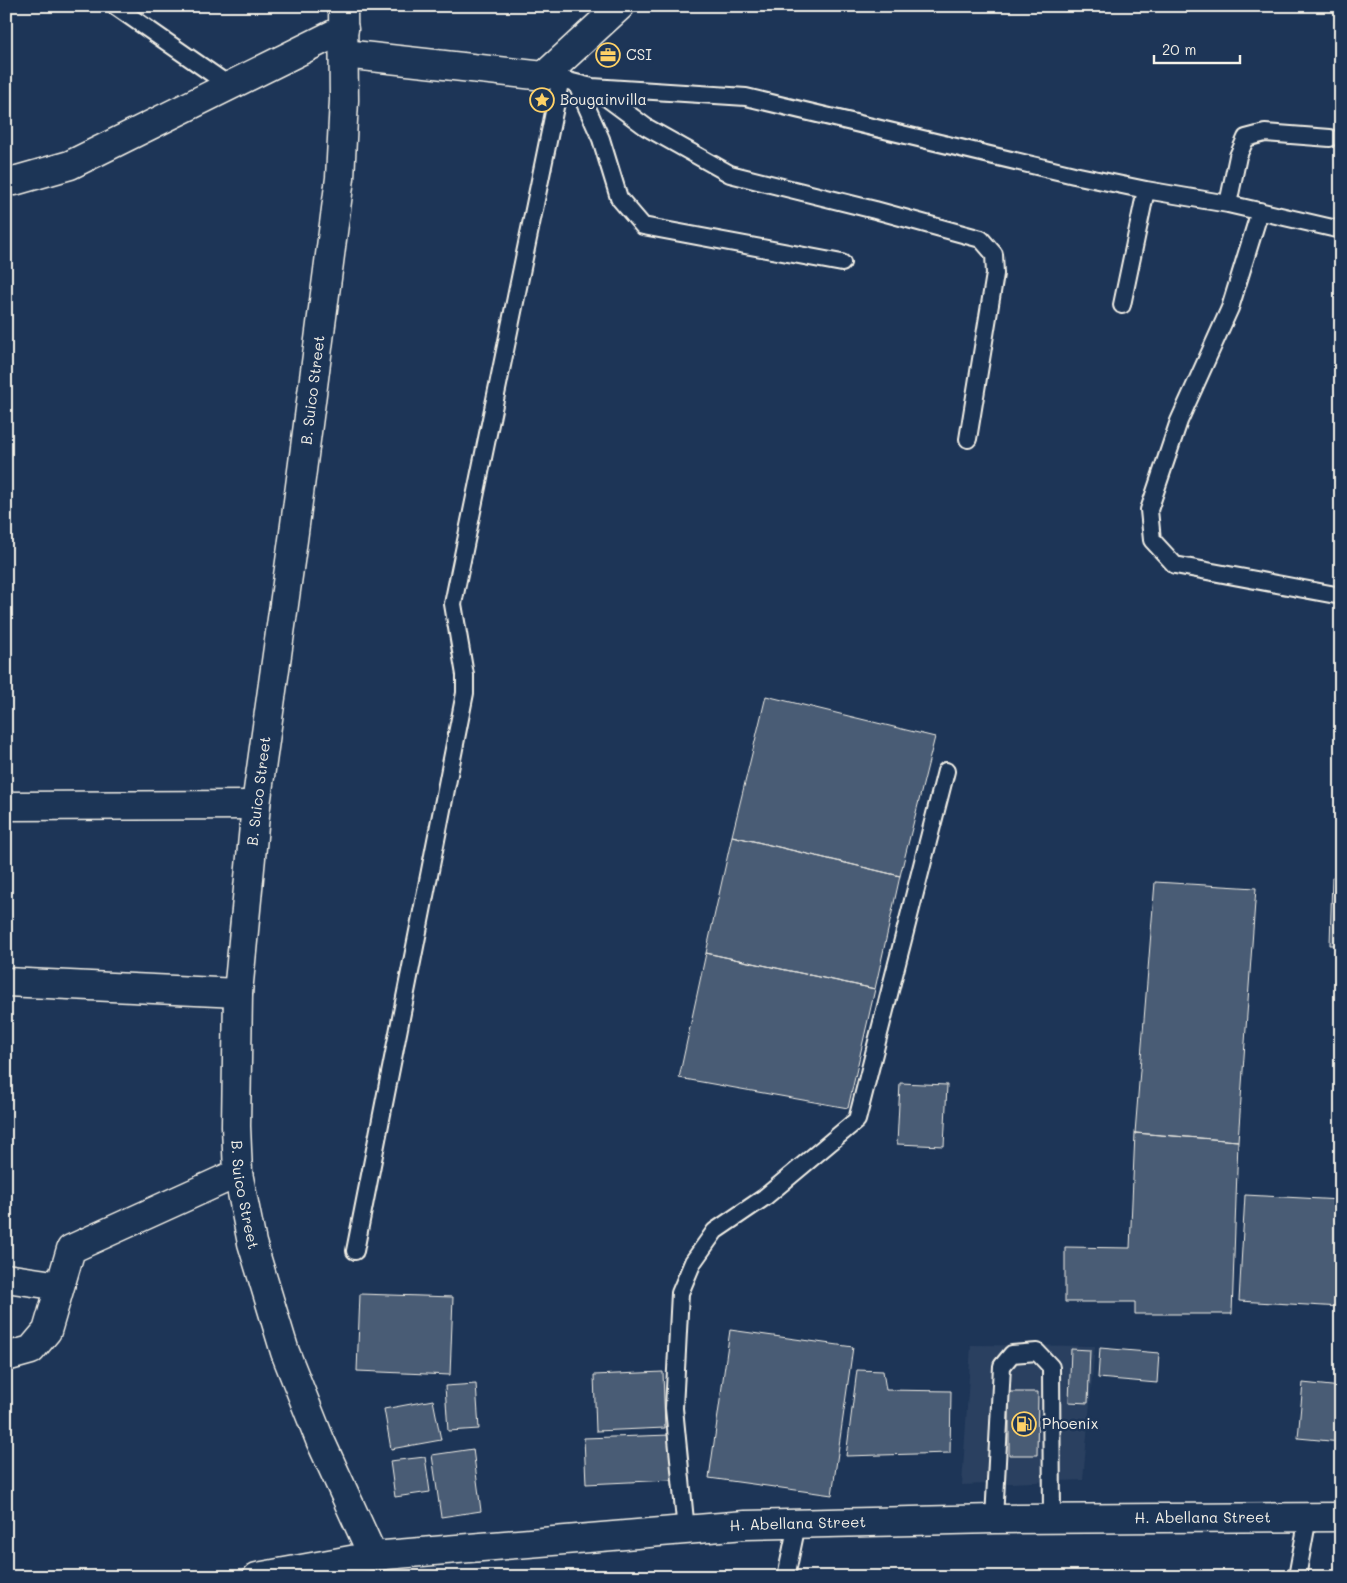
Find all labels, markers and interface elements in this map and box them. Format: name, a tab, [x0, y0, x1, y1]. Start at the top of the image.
scale bar	[1154, 32, 1241, 64]
text: 20 m	[1162, 39, 1196, 59]
office icon: CSI	[595, 42, 621, 68]
place label: CSI	[626, 44, 652, 64]
place icon: Bougainvilla	[529, 87, 555, 113]
place label: Bougainvilla	[560, 89, 647, 109]
street label: B. Suico Street	[295, 334, 329, 446]
street label: B. Suico Street	[241, 735, 275, 847]
street label: B. Suico Street	[228, 1140, 264, 1251]
fuel station icon: Phoenix	[1011, 1411, 1037, 1437]
place label: Phoenix	[1042, 1413, 1099, 1433]
street label: H. Abellana Street	[1134, 1506, 1271, 1527]
street label: H. Abellana Street	[729, 1511, 866, 1535]

